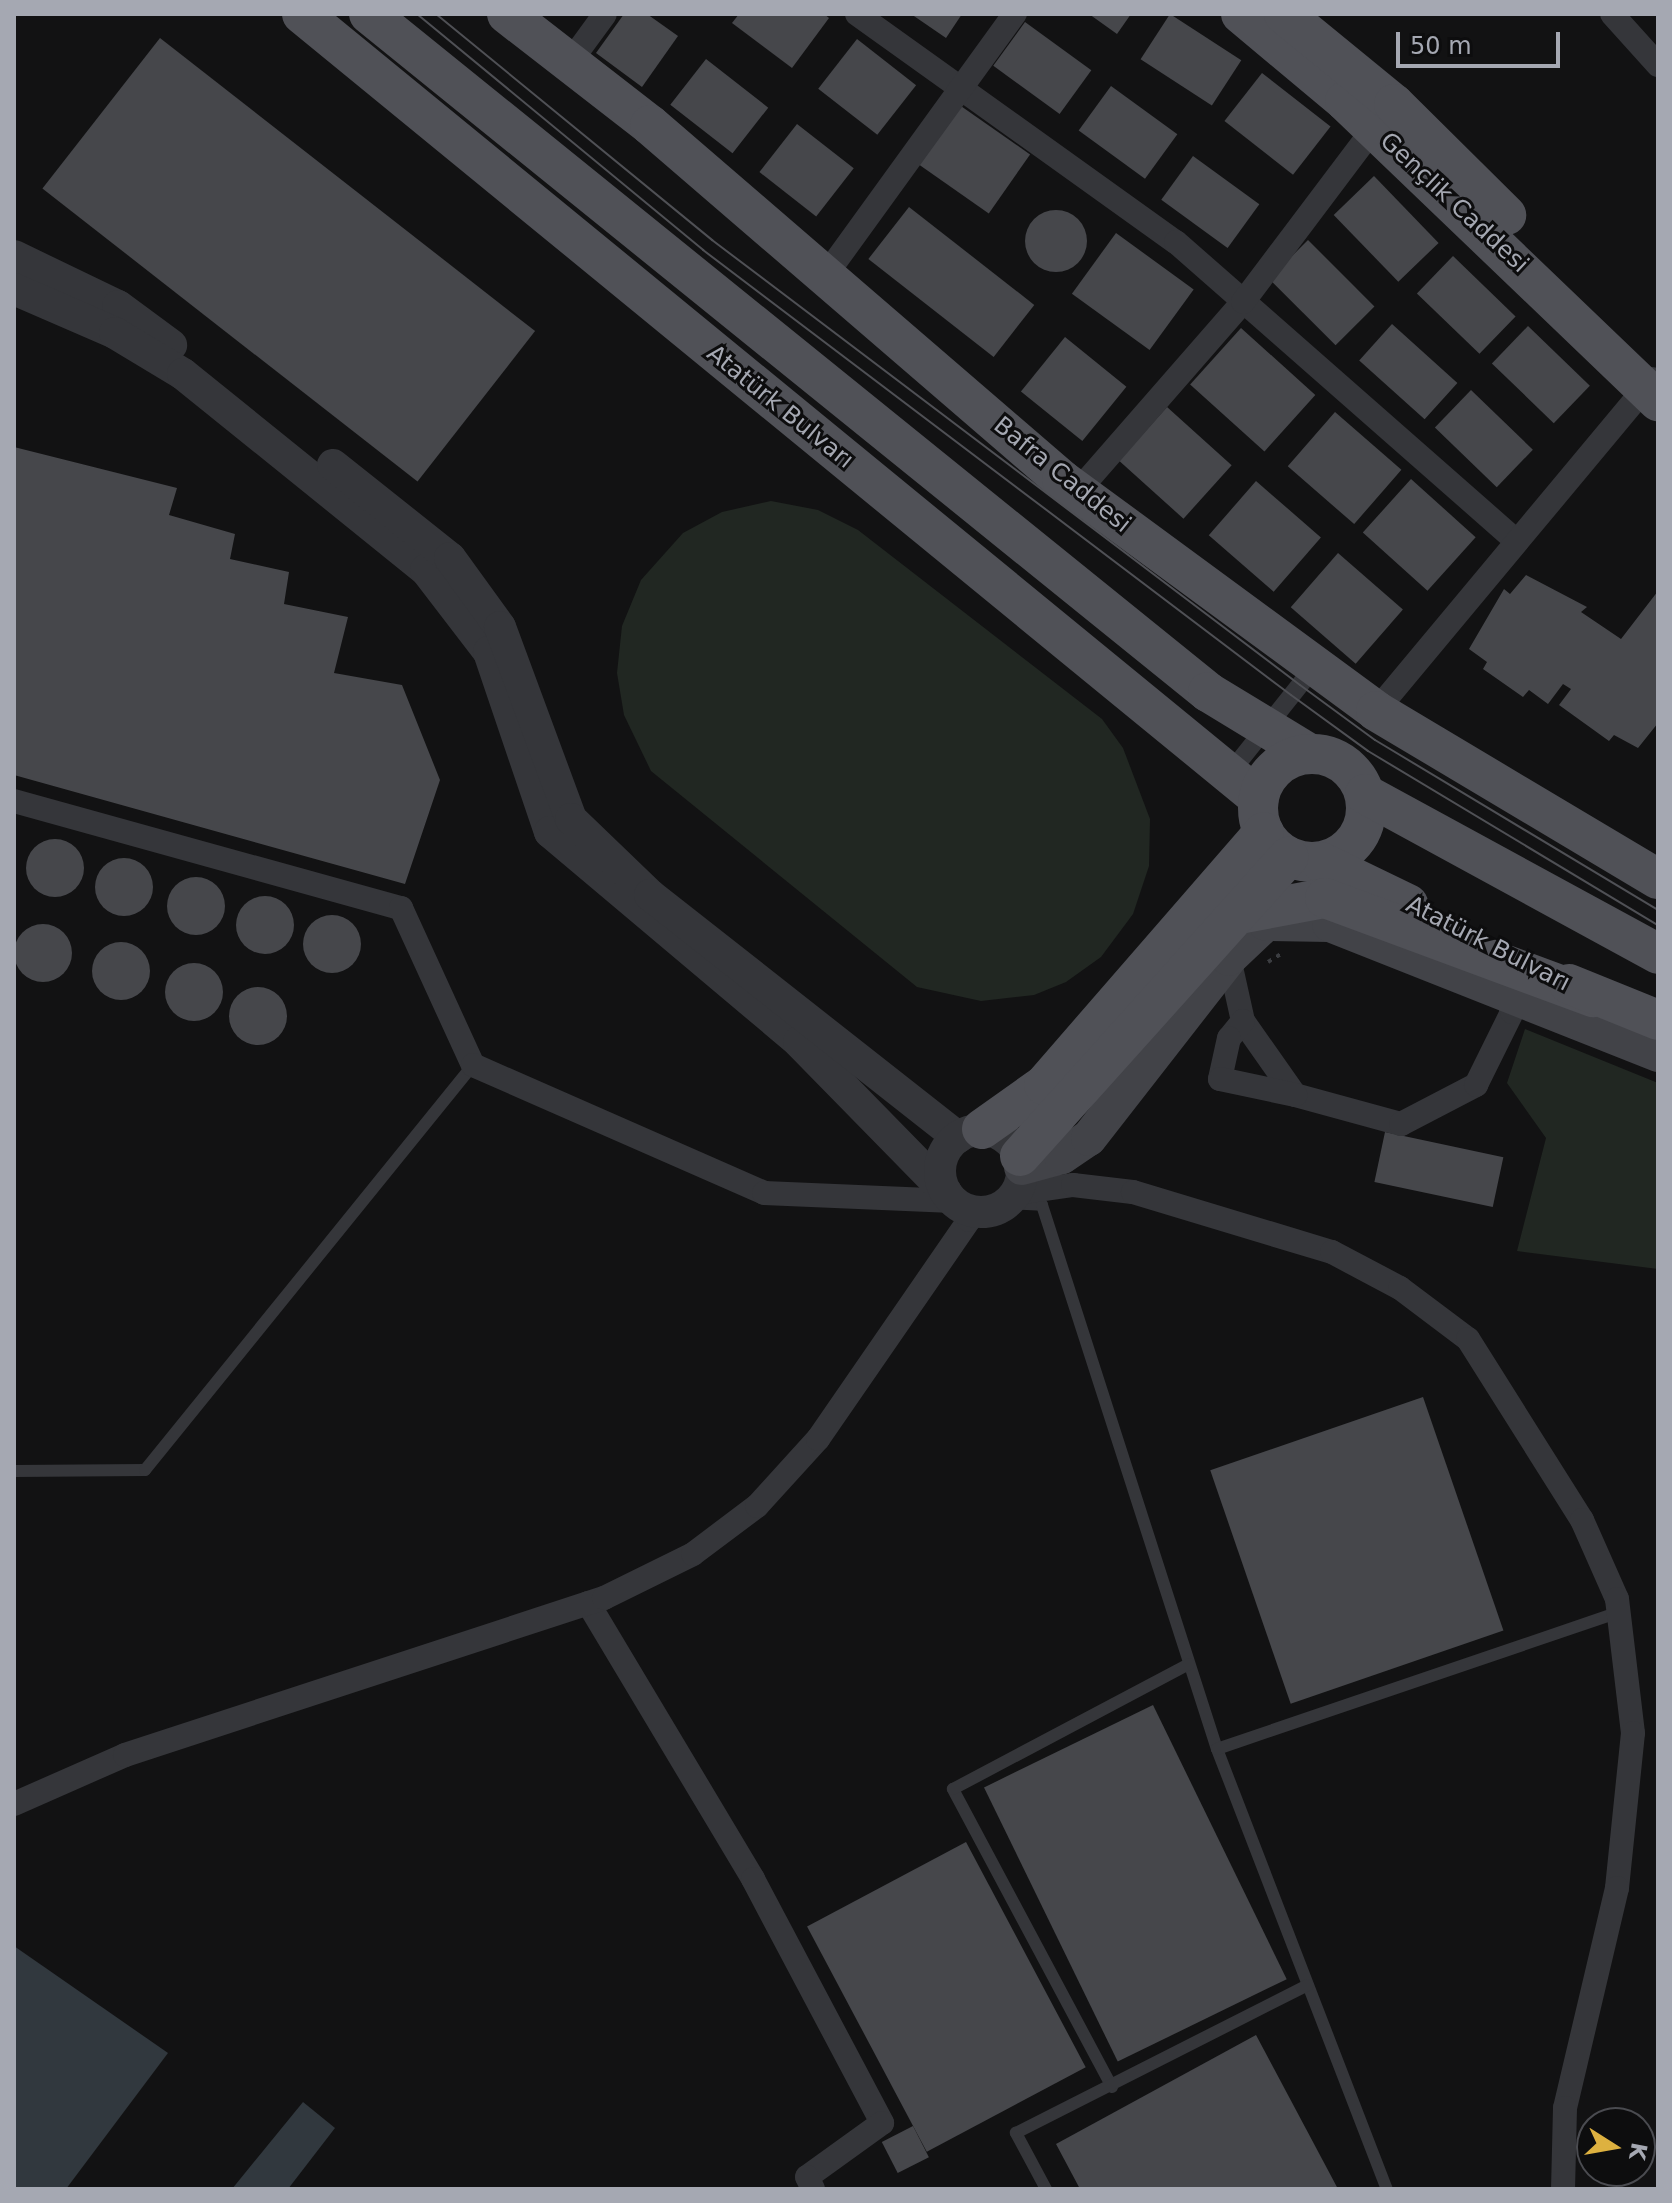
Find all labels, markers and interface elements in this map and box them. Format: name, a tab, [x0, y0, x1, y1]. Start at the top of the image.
scale bar	[1400, 16, 1564, 66]
text: 50 m	[1410, 32, 1472, 60]
street label: Gençlik Caddesi	[1374, 127, 1534, 279]
street label: Atatürk Bulvarı	[701, 339, 859, 475]
street label: Bafra Caddesi	[988, 411, 1136, 539]
street label: Atatürk Bulvarı	[1401, 890, 1575, 998]
north arrow	[1576, 2107, 1656, 2187]
text: K	[1624, 2141, 1652, 2162]

